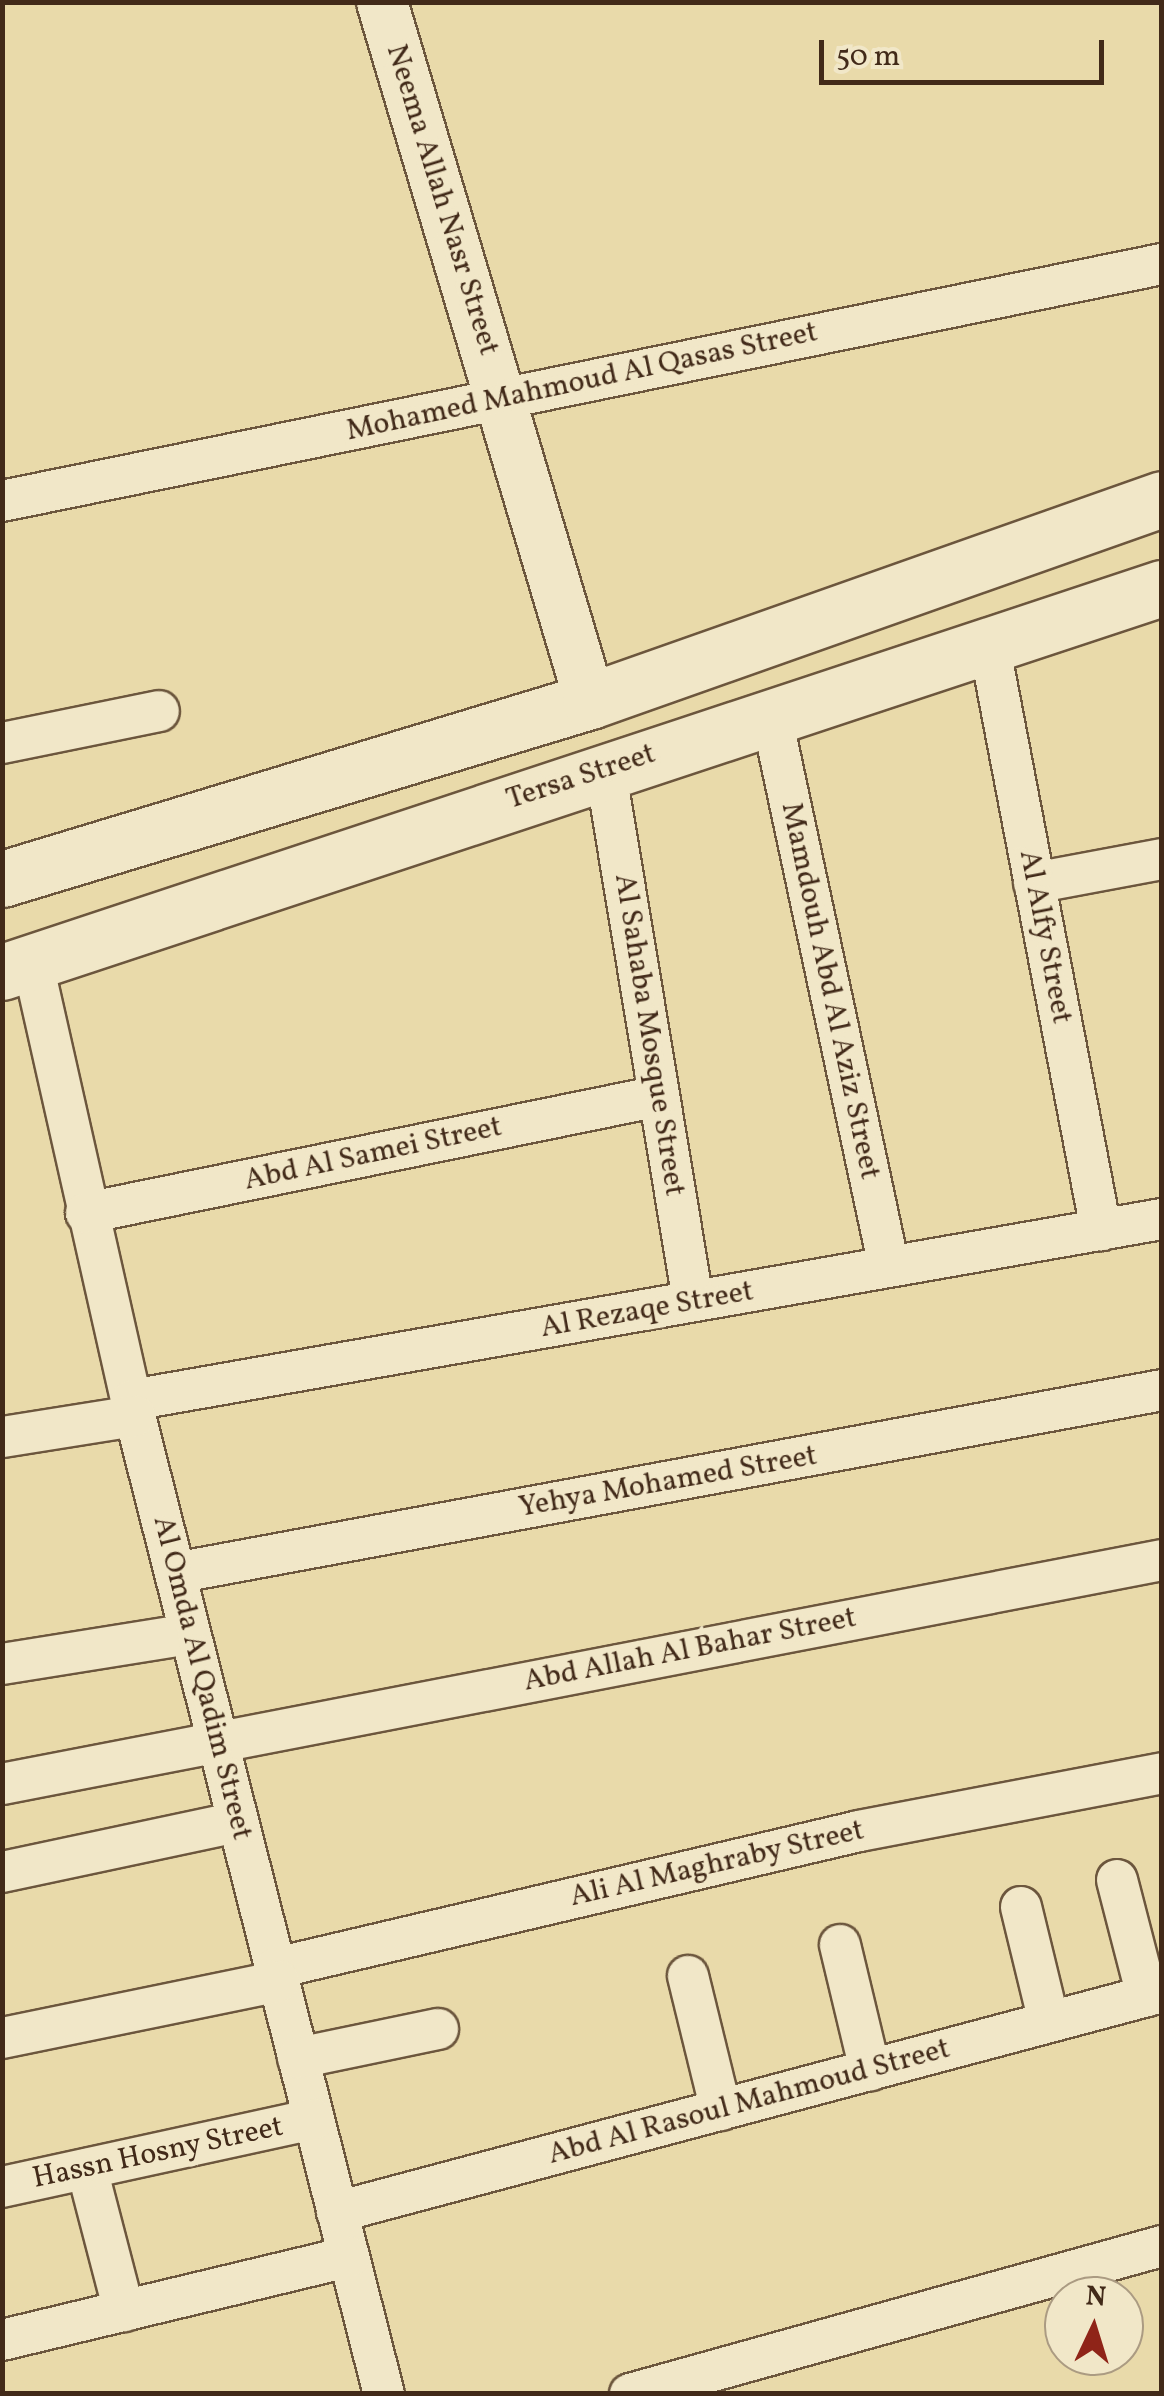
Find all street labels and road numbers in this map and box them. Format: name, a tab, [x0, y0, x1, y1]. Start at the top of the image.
street label: Neema Allah Nasr Street	[378, 40, 506, 360]
street label: Mohamed Mahmoud Al Qasas Street	[343, 314, 821, 450]
street label: Tersa Street	[502, 736, 660, 818]
street label: Mamdouh Abd Al Aziz Street	[772, 799, 888, 1183]
street label: Al Alfy Street	[1010, 847, 1080, 1027]
street label: Al Sahaba Mosque Street	[606, 871, 692, 1199]
street label: Abd Al Samei Street	[241, 1109, 505, 1199]
street label: Al Rezaqe Street	[538, 1274, 756, 1346]
street label: Yehya Mohamed Street	[516, 1438, 820, 1526]
street label: Al Omda Al Qadim Street	[144, 1512, 260, 1844]
street label: Abd Allah Al Bahar Street	[521, 1600, 859, 1700]
street label: Ali Al Maghraby Street	[566, 1813, 868, 1915]
street label: Abd Al Rasoul Mahmoud Street	[544, 2031, 954, 2173]
street label: Hassn Hosny Street	[29, 2109, 287, 2197]

